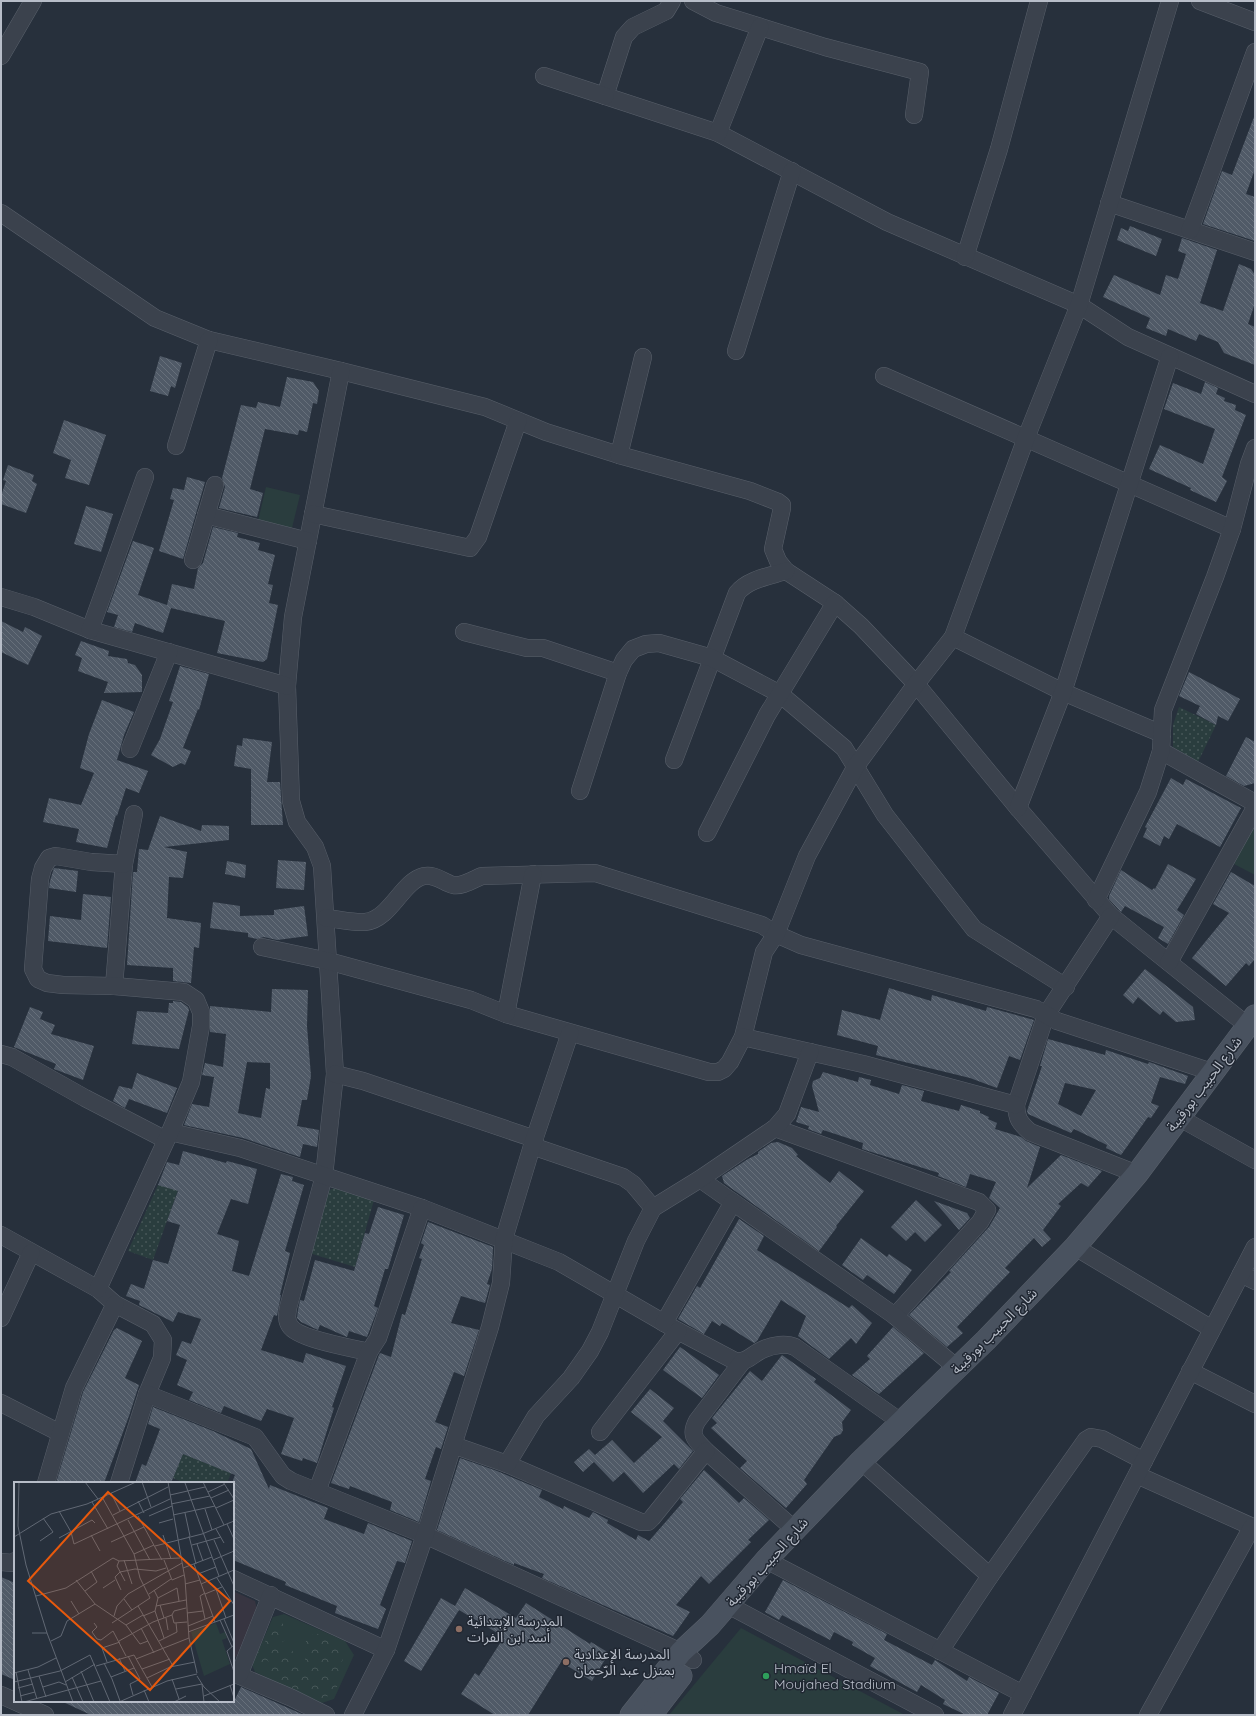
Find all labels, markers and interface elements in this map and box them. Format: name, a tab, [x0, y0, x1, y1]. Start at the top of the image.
street label: شارع الحبيب بورقيبة	[1162, 1033, 1247, 1136]
street label: شارع الحبيب بورقيبة	[947, 1284, 1042, 1379]
inset map	[14, 1482, 234, 1702]
street label: شارع الحبيب بورقيبة	[722, 1513, 813, 1612]
place label: المدرسة الإبتدائية أسد ابن الفرات	[467, 1612, 563, 1646]
marker: المدرسة الإبتدائية أسد ابن الفرات	[454, 1624, 464, 1634]
place label: المدرسة الإعدادية بمنزل عبد الرّحمان	[574, 1645, 675, 1679]
marker: المدرسة الإعدادية بمنزل عبد الرّحمان	[561, 1657, 571, 1667]
place label: Hmaïd El Moujahed Stadium	[774, 1659, 896, 1693]
marker: Hmaïd El Moujahed Stadium	[761, 1671, 771, 1681]

